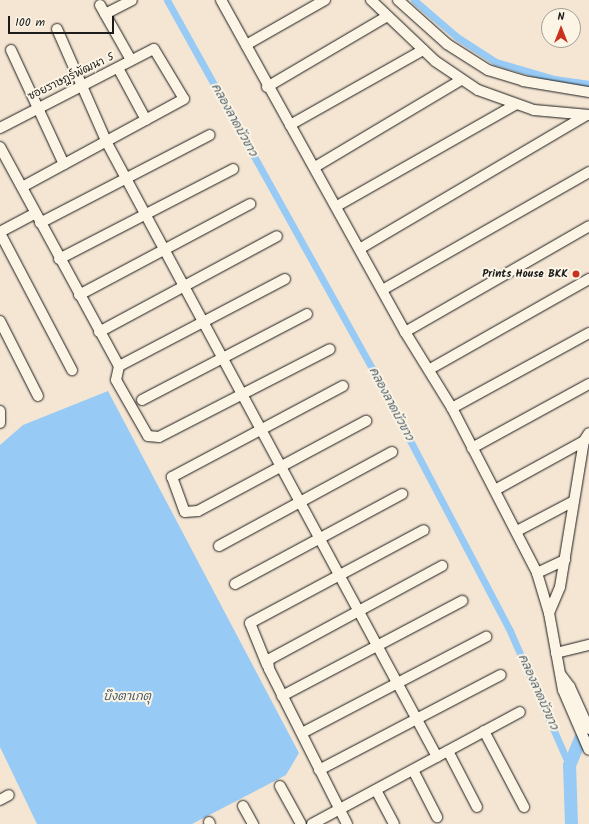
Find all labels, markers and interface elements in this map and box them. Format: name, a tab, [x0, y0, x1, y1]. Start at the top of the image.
scale bar	[10, 8, 116, 34]
north arrow	[541, 8, 581, 48]
text: N	[558, 8, 564, 26]
text: 100 m	[15, 13, 45, 32]
street label: ซอยราษฎร์พัฒนา 5	[26, 50, 116, 104]
water label: คลองลาดบัวขาว	[208, 81, 260, 159]
place label: Prints House BKK	[482, 267, 568, 281]
marker: Prints House BKK	[571, 269, 581, 279]
water label: คลองลาดบัวขาว	[366, 365, 416, 443]
water label: คลองลาดบัวขาว	[515, 652, 561, 732]
water label: บึงตาเกตุ	[103, 690, 151, 704]

